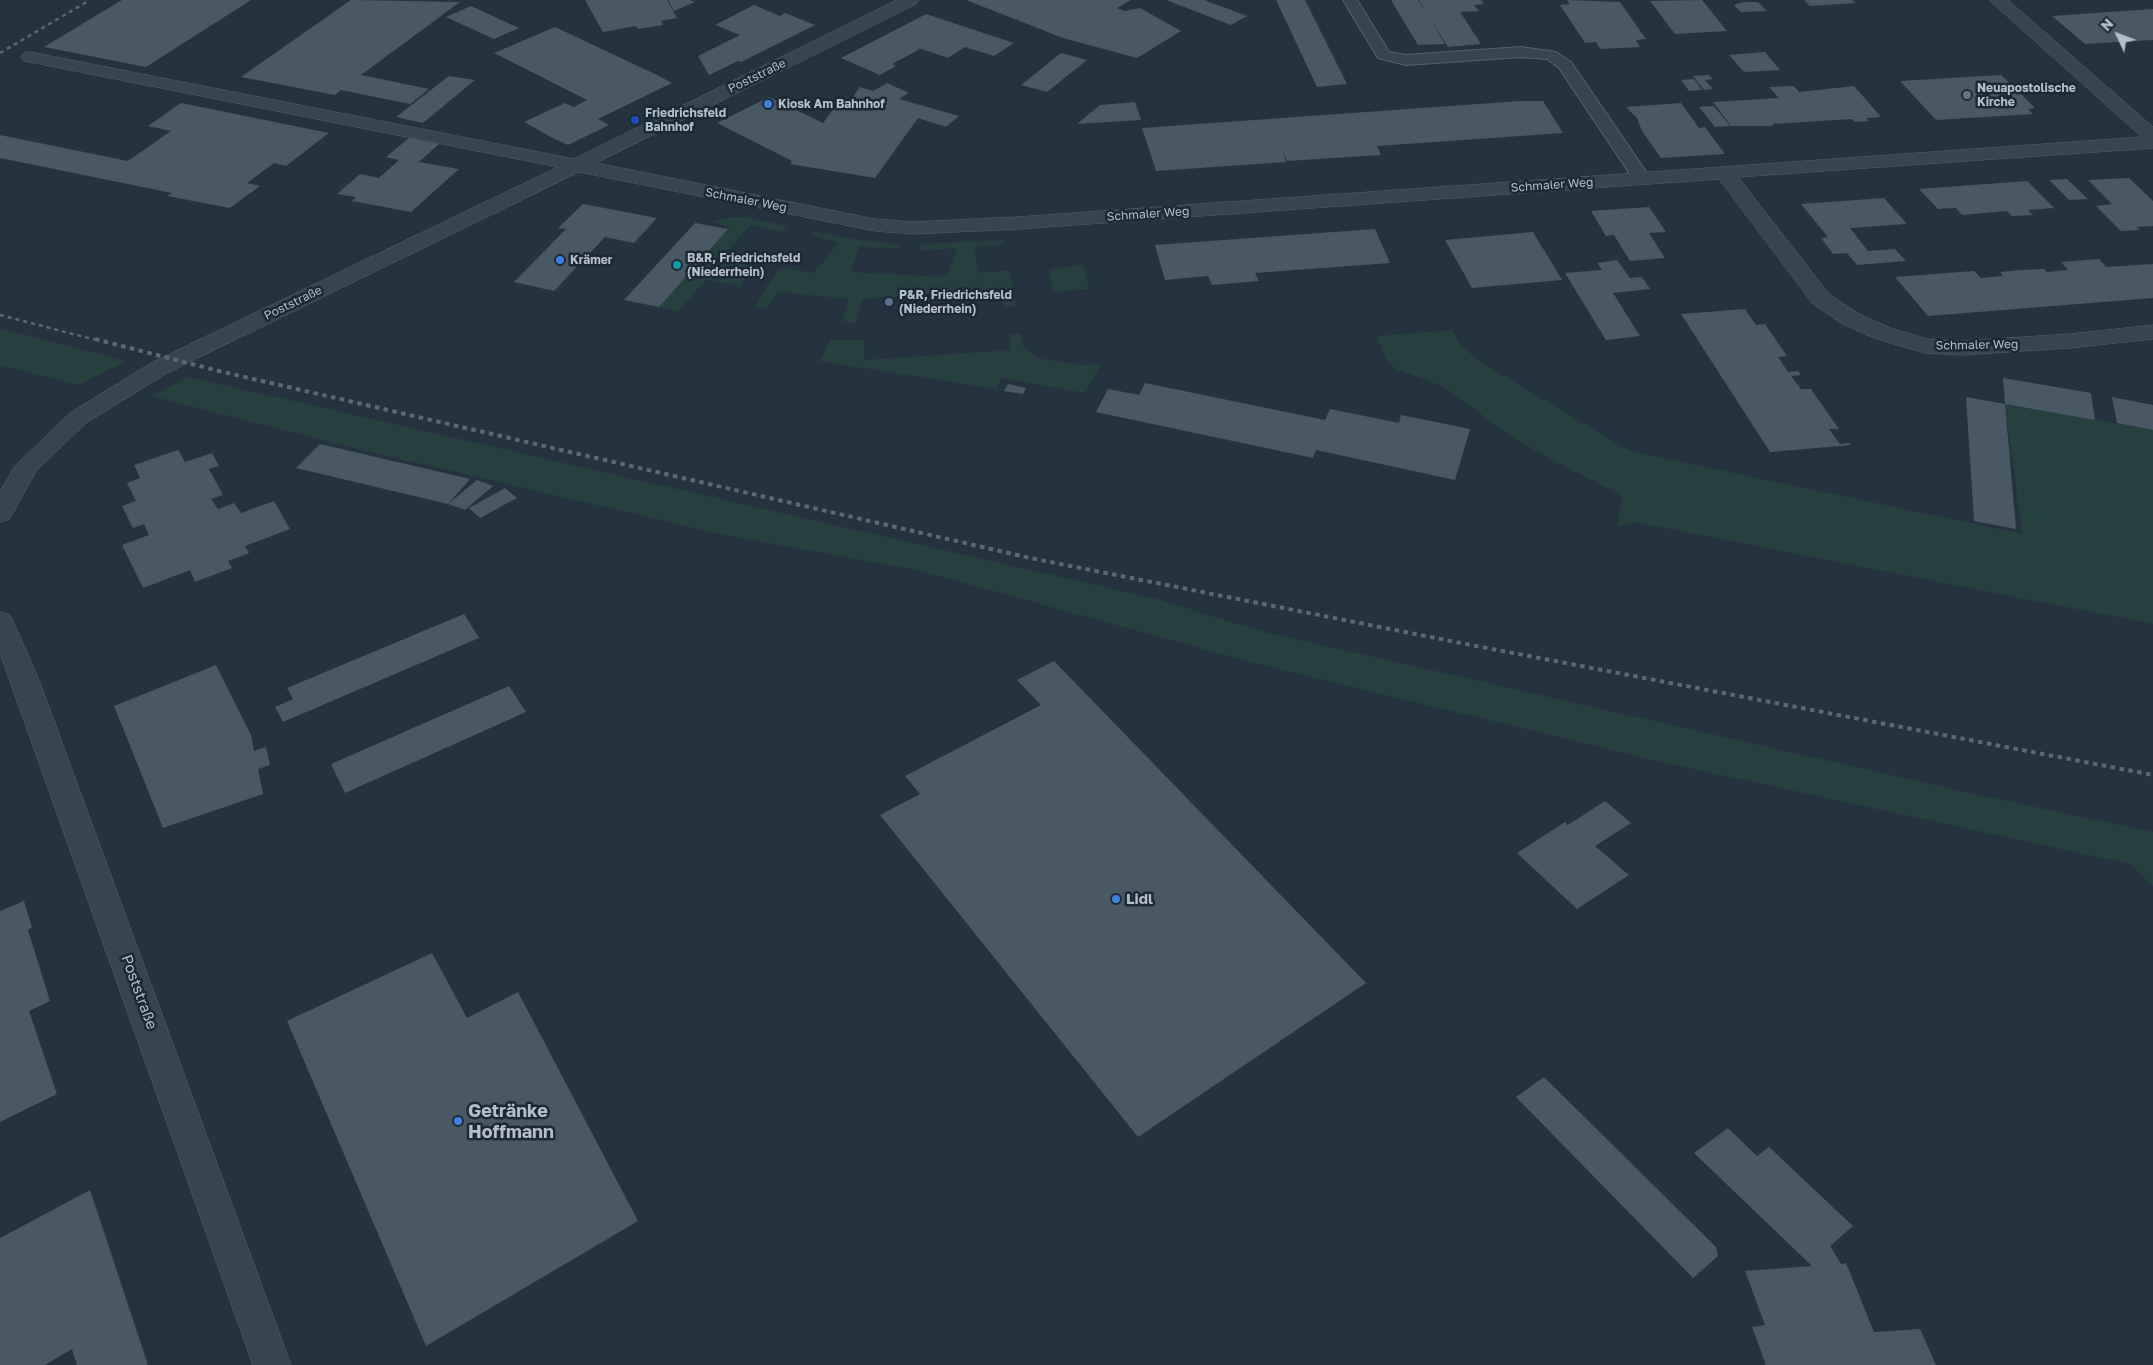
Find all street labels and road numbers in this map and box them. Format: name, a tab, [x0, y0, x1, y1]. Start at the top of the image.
street label: Poststraße	[726, 56, 788, 96]
street label: Schmaler Weg	[1510, 175, 1594, 195]
street label: Schmaler Weg	[704, 185, 788, 215]
street label: Schmaler Weg	[1106, 204, 1190, 224]
street label: Poststraße	[262, 283, 324, 323]
street label: Schmaler Weg	[1936, 337, 2018, 353]
street label: Poststraße	[117, 952, 161, 1032]

